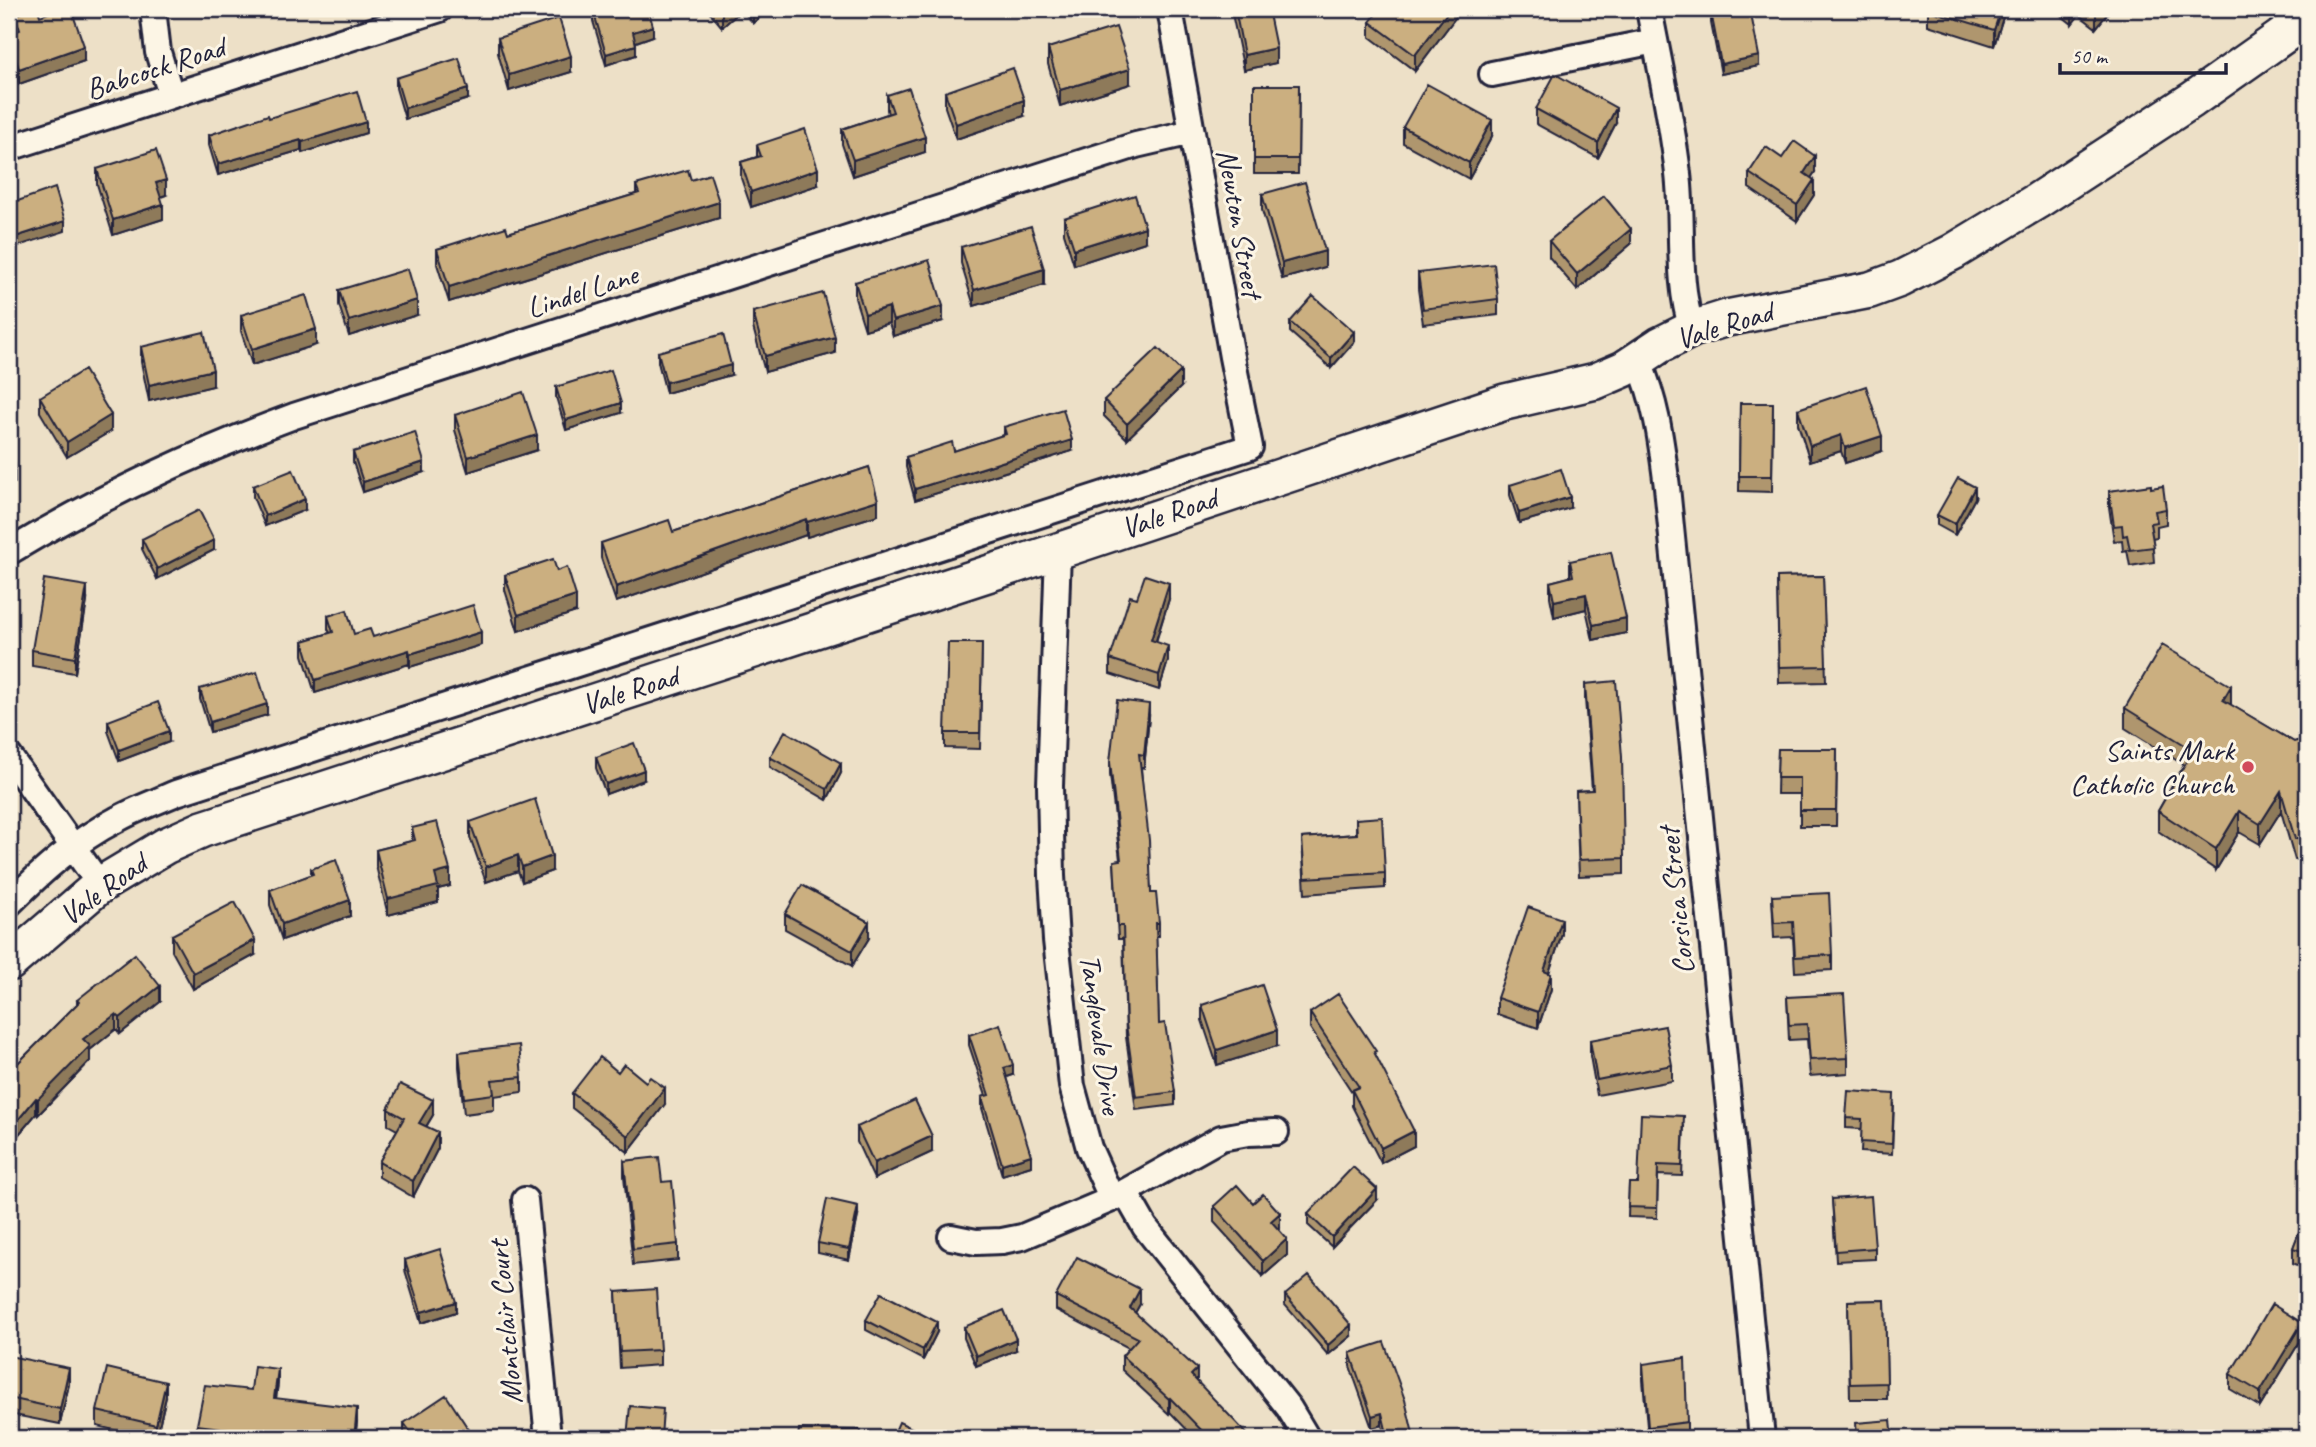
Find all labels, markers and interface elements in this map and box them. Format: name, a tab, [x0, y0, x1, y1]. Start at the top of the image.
street label: Babcock Road	[81, 26, 233, 108]
scale bar	[2060, 32, 2227, 76]
text: 50 m	[2071, 43, 2109, 69]
street label: Newton Street	[1208, 146, 1272, 304]
street label: Lindel Lane	[522, 255, 644, 327]
street label: Vale Road	[1671, 291, 1781, 358]
street label: Vale Road	[1116, 478, 1226, 547]
street label: Vale Road	[577, 655, 687, 723]
place label: Saints Mark Catholic Church	[2070, 731, 2236, 803]
marker: Saints Mark Catholic Church	[2240, 759, 2256, 775]
street label: Corsica Street	[1649, 822, 1703, 976]
street label: Vale Road	[52, 842, 158, 933]
street label: Tanglevale Drive	[1071, 952, 1131, 1119]
street label: Montclair Court	[479, 1236, 531, 1405]

